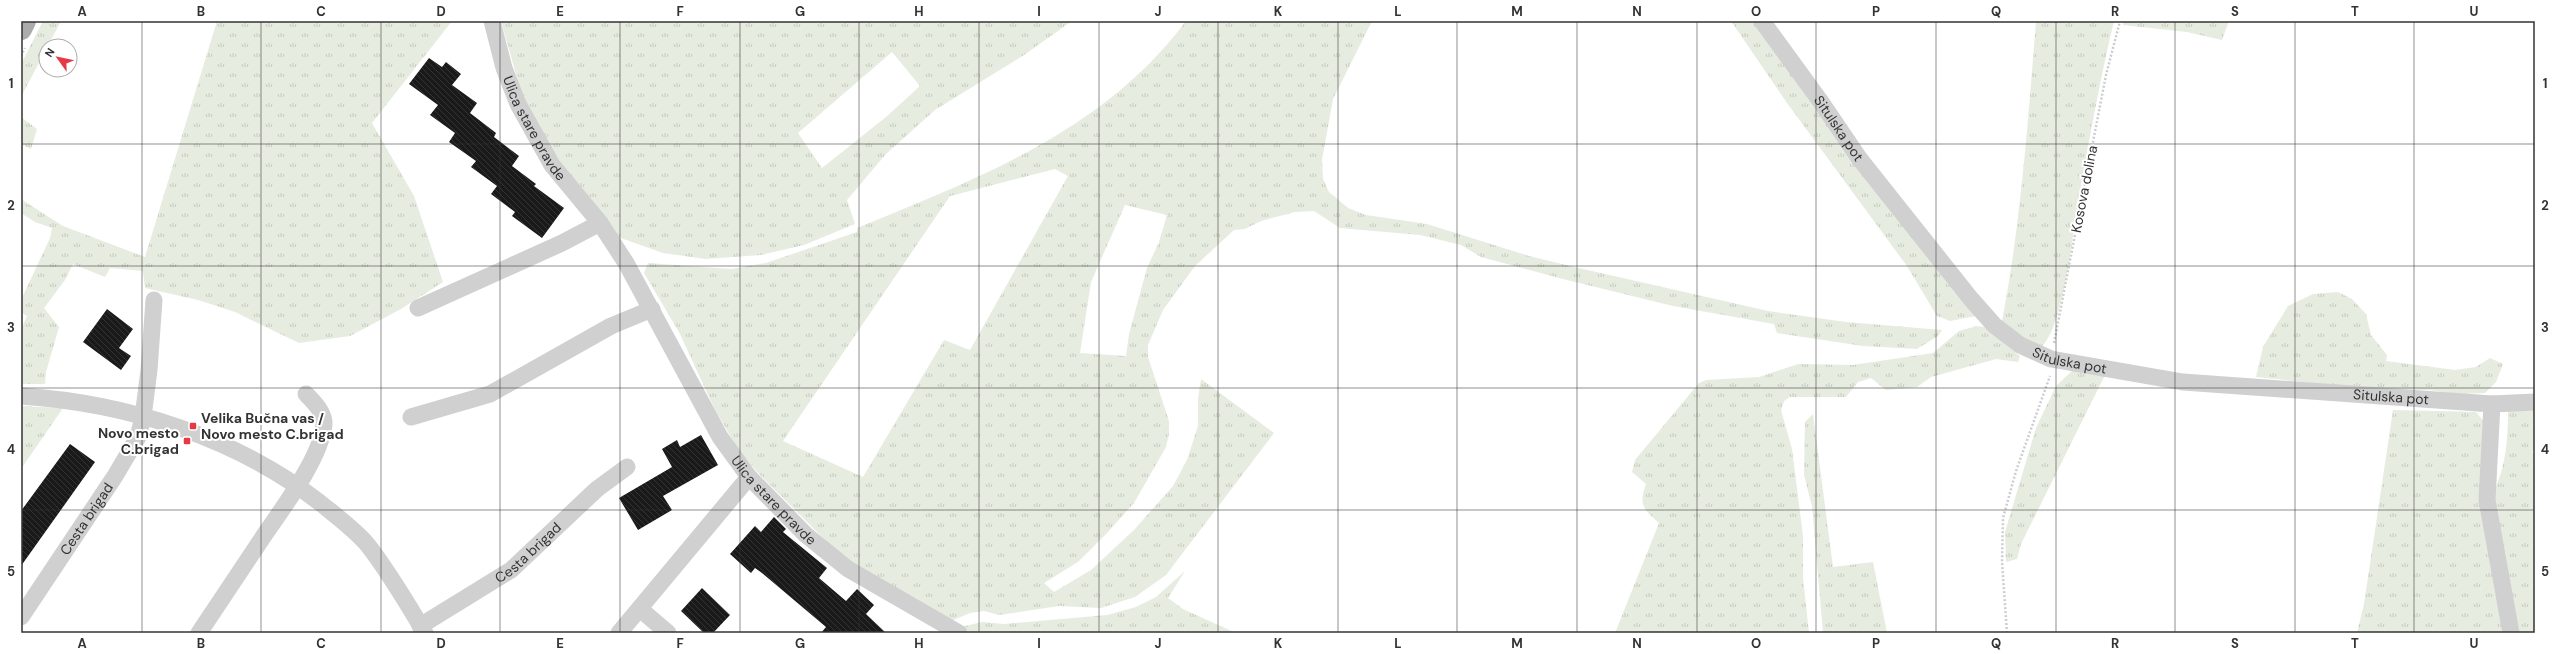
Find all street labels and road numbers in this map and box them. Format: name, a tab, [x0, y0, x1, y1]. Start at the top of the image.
street label: Ulica stare pravde	[499, 73, 570, 184]
street label: Situlska pot	[1810, 92, 1868, 165]
street label: Kosova dolina	[2067, 144, 2101, 234]
street label: Situlska pot	[2030, 343, 2108, 378]
street label: Situlska pot	[2353, 385, 2429, 408]
street label: Ulica stare pravde	[727, 452, 820, 549]
street label: Cesta brigad	[56, 479, 117, 558]
street label: Cesta brigad	[491, 518, 565, 587]

